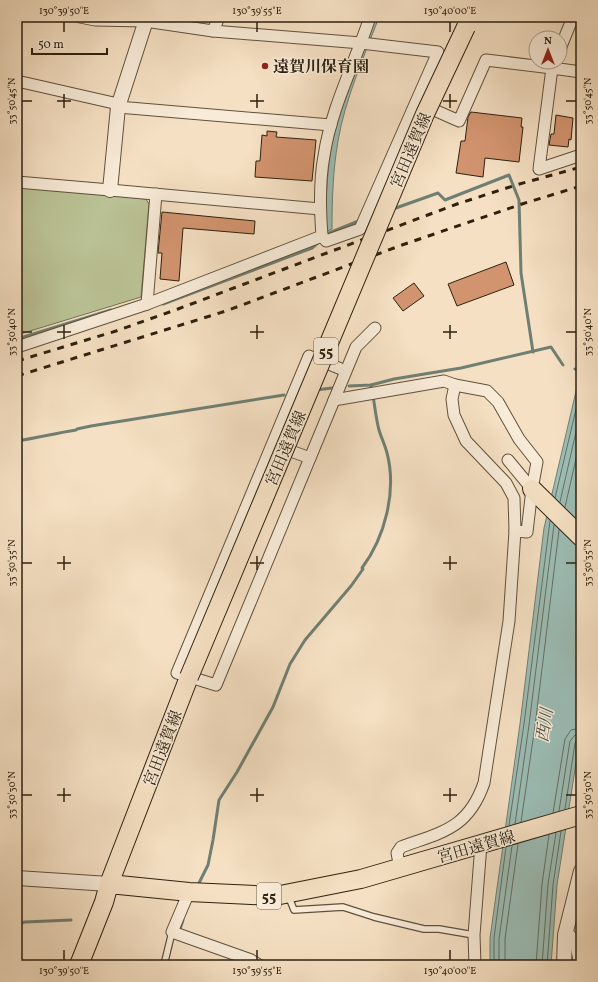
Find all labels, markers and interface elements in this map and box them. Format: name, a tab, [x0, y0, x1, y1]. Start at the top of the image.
text: 130°39'50"E	[39, 4, 89, 18]
text: 130°39'55"E	[232, 4, 282, 18]
text: 130°40'00"E	[424, 4, 476, 18]
scale bar	[32, 30, 107, 56]
north arrow	[528, 30, 568, 70]
text: N	[544, 34, 552, 49]
text: 50 m	[38, 37, 64, 53]
place label: 遠賀川保育園	[273, 57, 369, 79]
marker: 遠賀川保育園	[260, 61, 270, 71]
text: 33°50'45"N	[5, 77, 19, 124]
text: 33°50'45"N	[581, 77, 595, 124]
street label: 宮田遠賀線	[386, 110, 438, 192]
text: 33°50'40"N	[5, 307, 19, 356]
text: 33°50'40"N	[581, 307, 595, 356]
road number: 55	[314, 338, 338, 364]
street label: 宮田遠賀線	[261, 408, 313, 490]
text: 33°50'35"N	[5, 539, 19, 587]
text: 33°50'35"N	[581, 539, 595, 587]
water label: 西川	[531, 705, 560, 744]
street label: 宮田遠賀線	[139, 707, 188, 790]
text: 33°50'30"N	[5, 770, 19, 819]
text: 33°50'30"N	[581, 770, 595, 819]
street label: 宮田遠賀線	[435, 826, 518, 870]
road number: 55	[257, 883, 281, 909]
text: 130°39'50"E	[39, 964, 89, 978]
text: 130°39'55"E	[232, 964, 282, 978]
text: 130°40'00"E	[424, 964, 476, 978]

